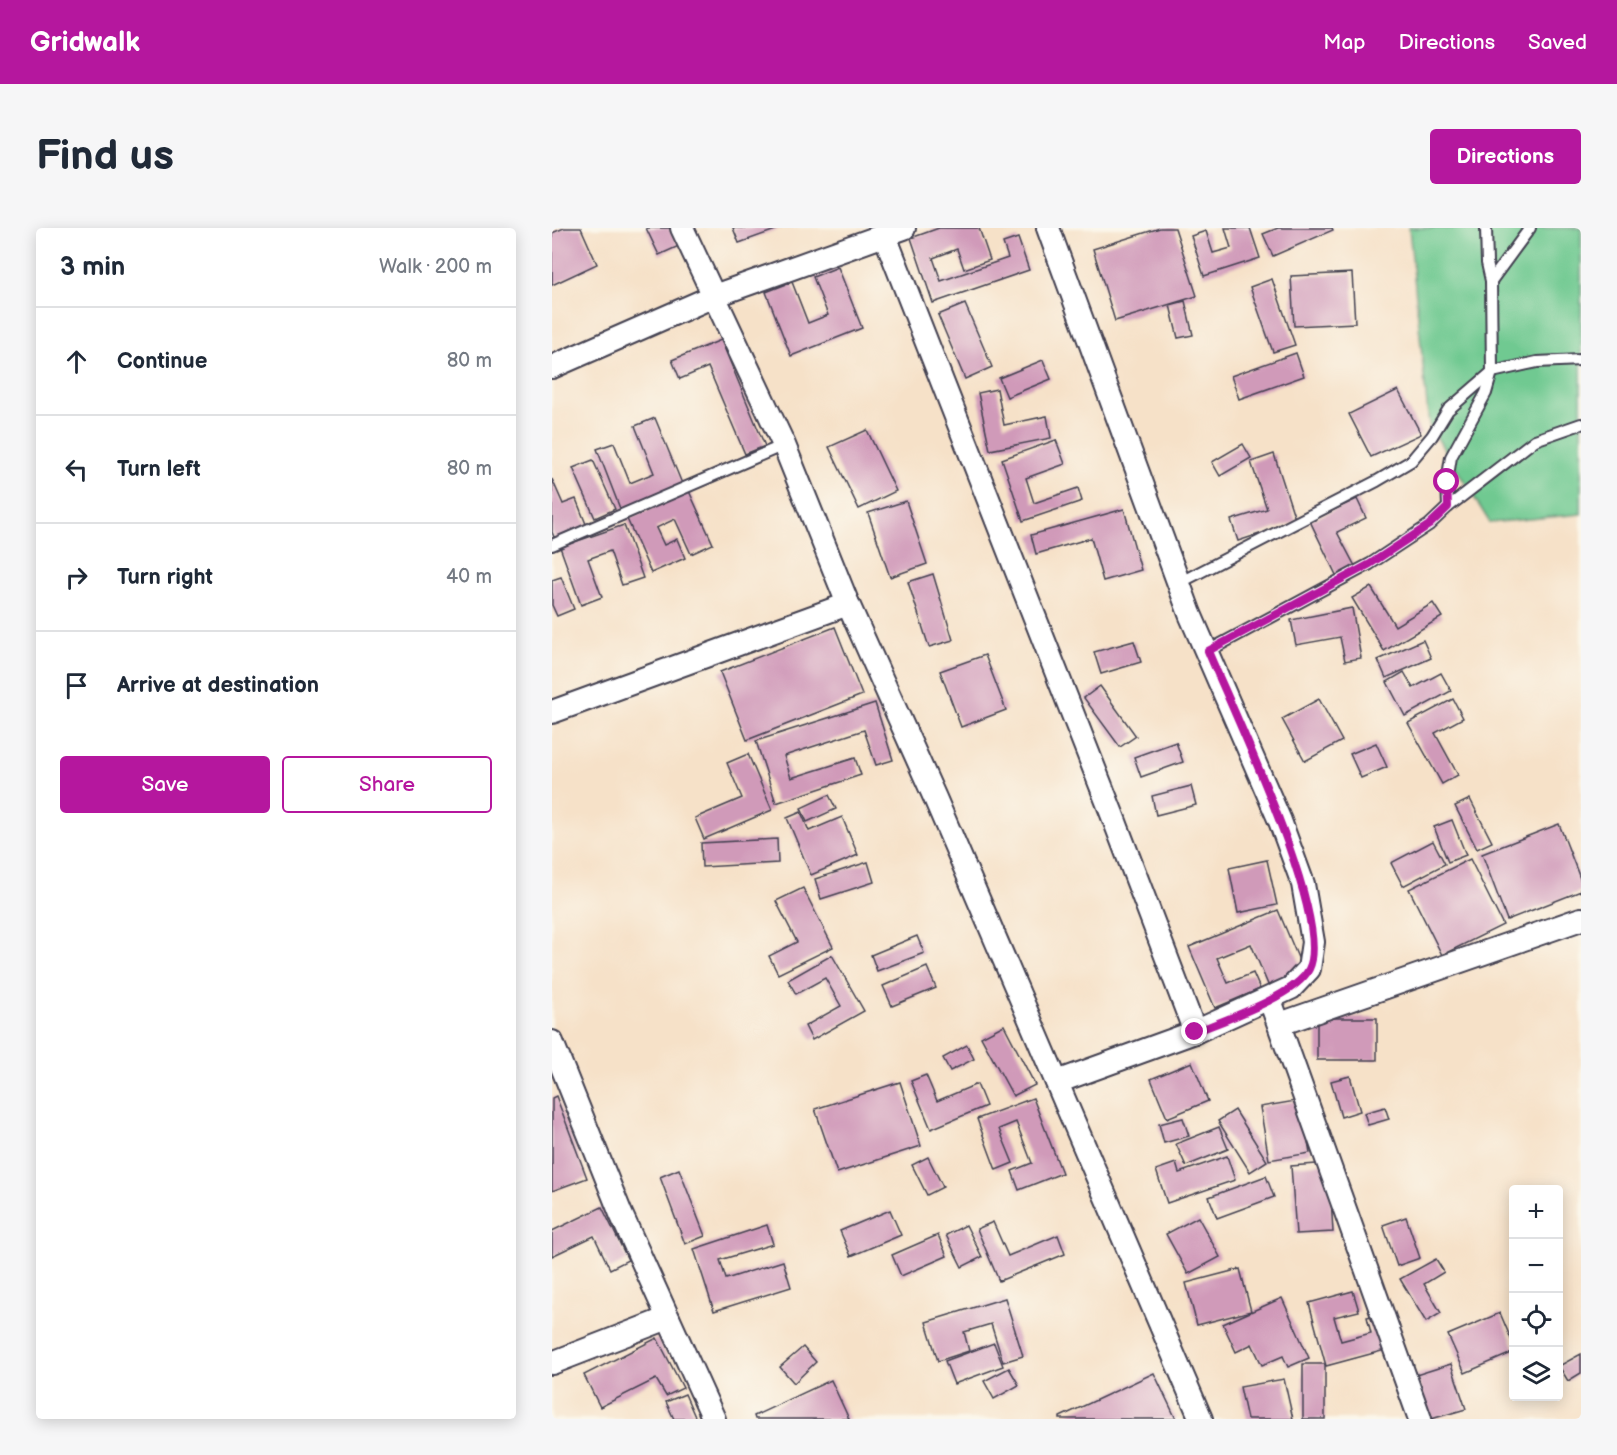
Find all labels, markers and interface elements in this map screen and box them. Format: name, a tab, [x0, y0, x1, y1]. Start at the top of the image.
text: Gridwalk	[30, 26, 140, 59]
text: Map	[1323, 30, 1366, 55]
text: Directions	[1399, 30, 1495, 55]
text: Saved	[1528, 30, 1587, 55]
button: Directions	[1430, 129, 1581, 184]
text: Find us	[36, 131, 174, 182]
text: 3 min	[60, 252, 125, 283]
text: Walk · 200 m	[379, 255, 492, 279]
icon: ahead	[60, 345, 93, 378]
text: Continue	[117, 348, 207, 375]
text: 80 m	[447, 349, 492, 373]
icon: left	[60, 453, 93, 486]
text: Turn left	[117, 456, 201, 483]
text: 80 m	[447, 457, 492, 481]
route start	[1433, 468, 1459, 494]
icon: right	[60, 561, 93, 594]
text: Turn right	[117, 564, 213, 591]
text: 40 m	[446, 565, 492, 589]
icon: arrive	[60, 669, 93, 702]
text: Arrive at destination	[117, 672, 319, 699]
button: Save	[60, 756, 270, 813]
button: Share	[282, 756, 492, 813]
route end	[1181, 1018, 1207, 1044]
map controls	[1509, 1185, 1563, 1401]
button: +	[1509, 1185, 1563, 1239]
button: −	[1509, 1239, 1563, 1293]
button: locate	[1509, 1293, 1563, 1347]
button: layers	[1509, 1347, 1563, 1401]

